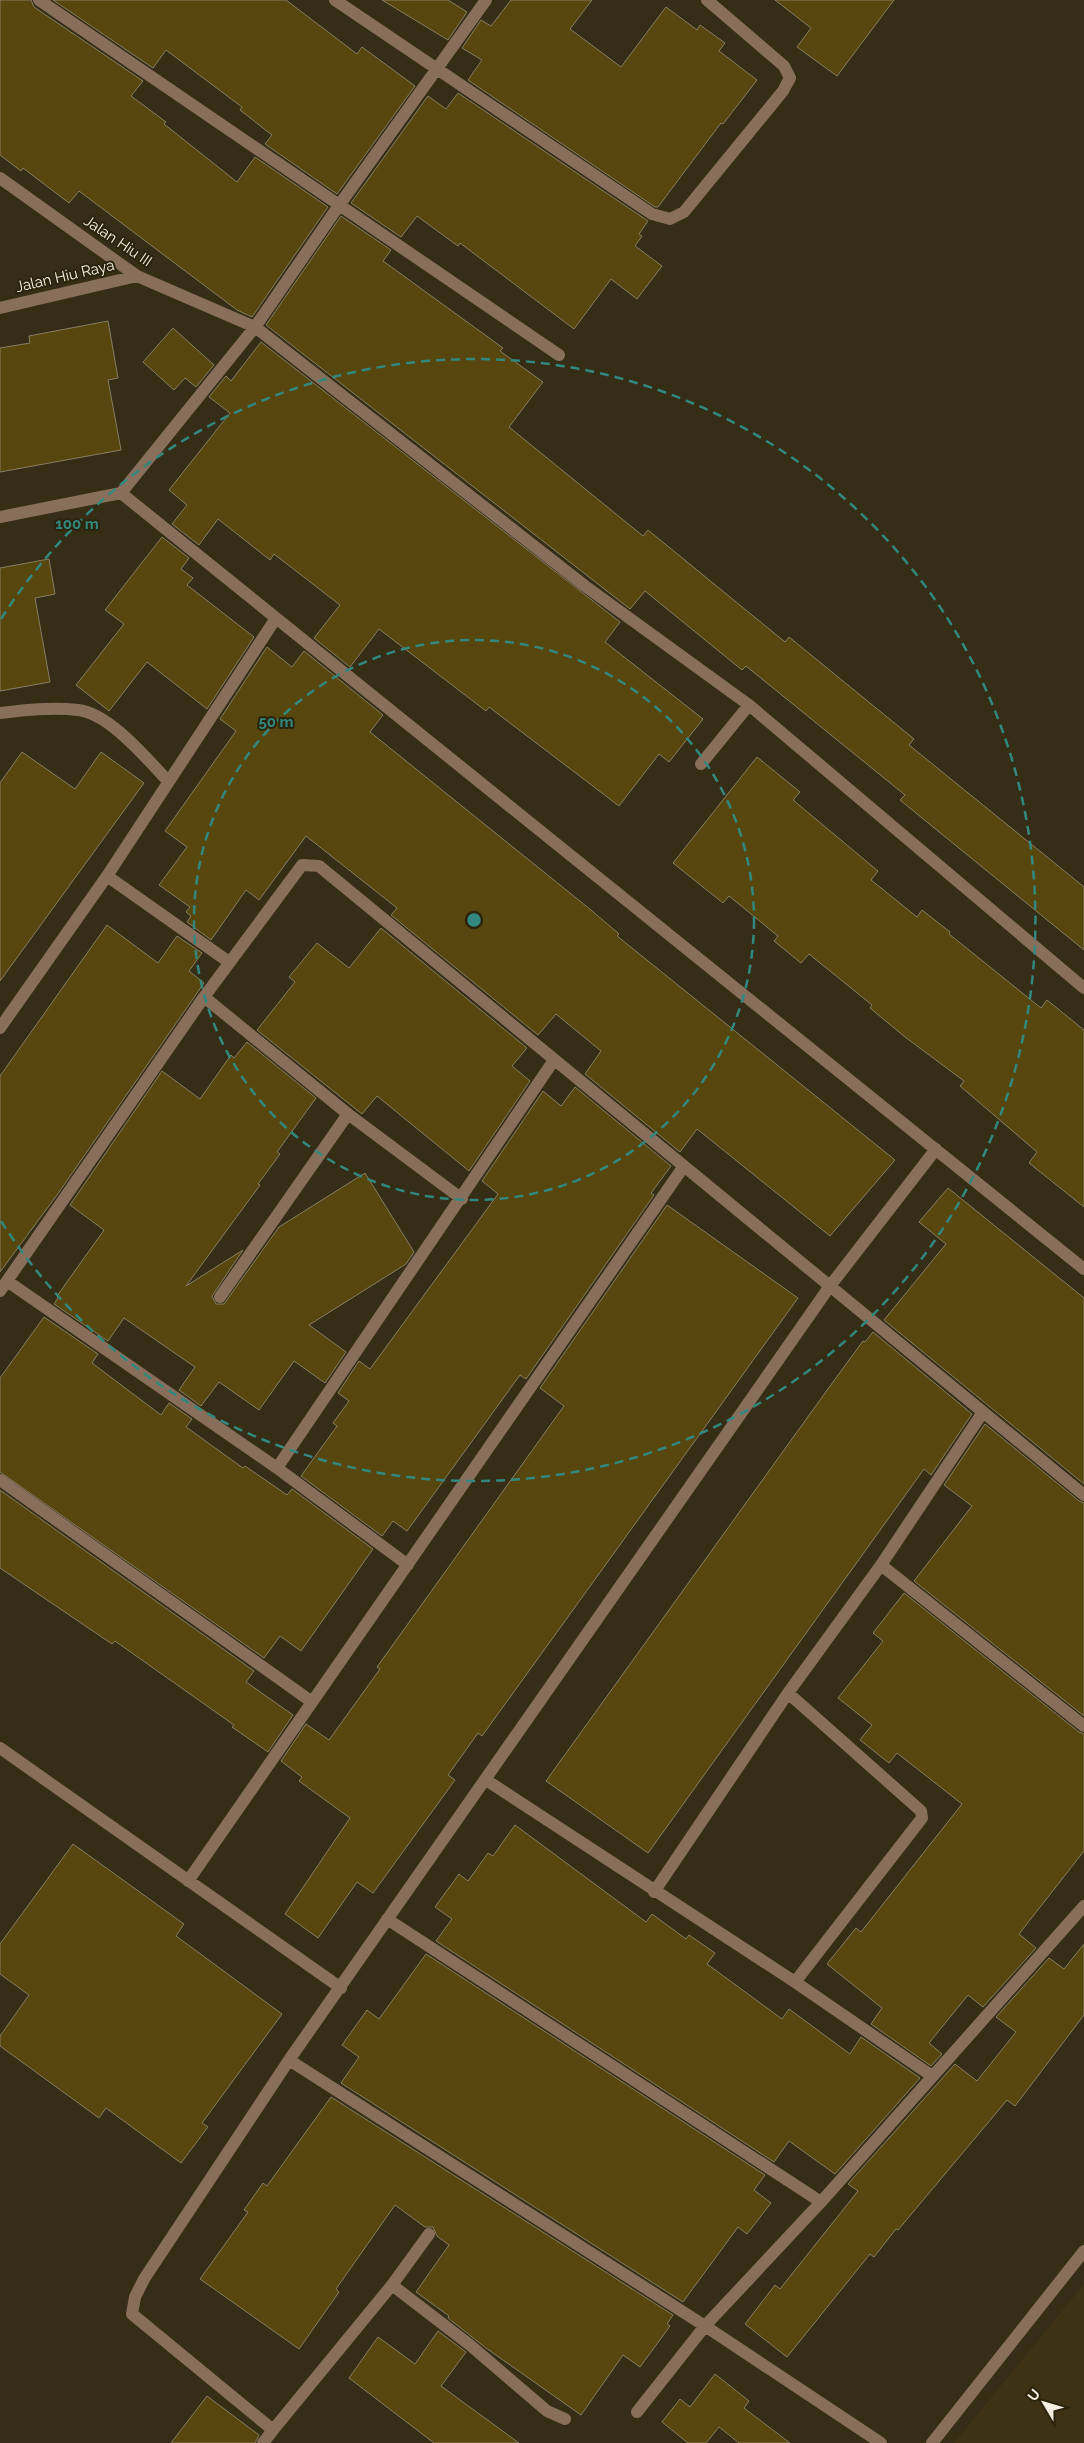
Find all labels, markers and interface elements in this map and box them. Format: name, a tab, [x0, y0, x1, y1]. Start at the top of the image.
street label: Jalan Hiu III	[80, 212, 156, 270]
street label: Jalan Hiu Raya	[14, 256, 116, 296]
text: 100 m	[55, 515, 99, 533]
text: 50 m	[258, 713, 294, 731]
centre of rings	[465, 911, 483, 929]
north arrow	[1019, 2378, 1069, 2428]
text: U	[1024, 2386, 1043, 2404]

